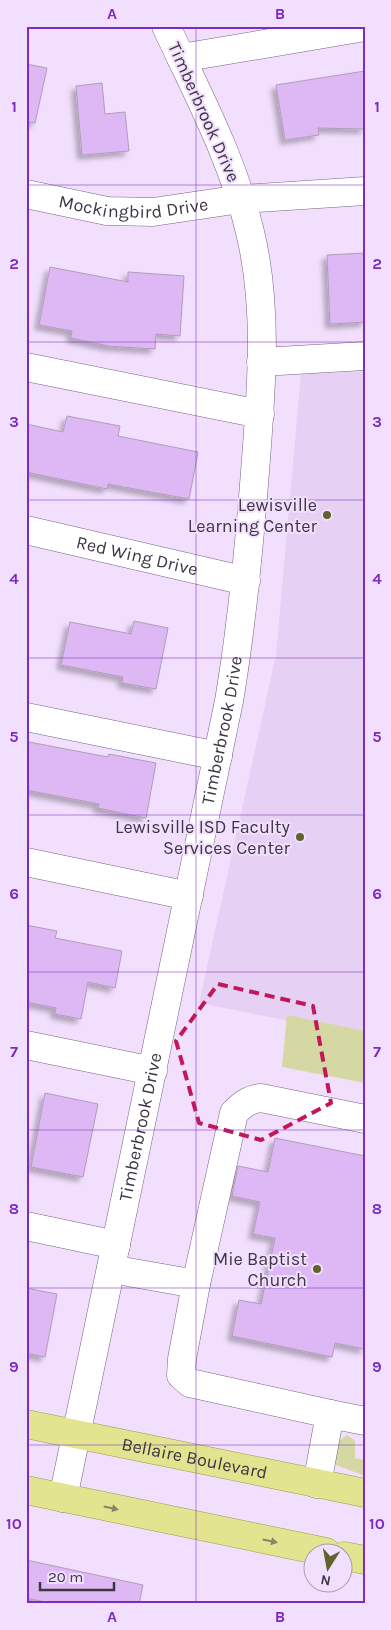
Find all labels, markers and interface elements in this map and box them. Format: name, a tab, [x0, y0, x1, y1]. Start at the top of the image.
text: A	[107, 4, 117, 23]
text: B	[275, 4, 285, 23]
street label: Timberbrook Drive	[163, 39, 245, 185]
text: 1	[11, 97, 17, 116]
text: 1	[374, 97, 380, 116]
street label: Mockingbird Drive	[57, 190, 210, 223]
text: 2	[9, 254, 19, 273]
text: 2	[372, 254, 382, 273]
text: 3	[9, 412, 19, 431]
text: 3	[372, 412, 382, 431]
place label: Lewisville Learning Center	[188, 494, 317, 537]
marker: Lewisville Learning Center	[321, 509, 333, 521]
street label: Red Wing Drive	[74, 531, 200, 580]
text: 4	[9, 569, 19, 588]
text: 4	[372, 569, 382, 588]
street label: Timberbrook Drive	[197, 655, 247, 807]
text: 5	[9, 727, 19, 746]
text: 5	[372, 727, 382, 746]
place label: Lewisville ISD Faculty Services Center	[115, 816, 291, 859]
marker: Lewisville ISD Faculty Services Center	[294, 831, 306, 843]
text: 6	[9, 884, 19, 903]
text: 6	[372, 884, 382, 903]
text: 7	[10, 1042, 18, 1061]
text: 7	[373, 1042, 381, 1061]
street label: Timberbrook Drive	[114, 1051, 166, 1203]
text: 8	[9, 1199, 19, 1218]
text: 8	[372, 1199, 382, 1218]
place label: Mie Baptist Church	[213, 1248, 307, 1291]
marker: Mie Baptist Church	[311, 1263, 323, 1275]
text: 9	[9, 1357, 19, 1376]
text: 9	[372, 1357, 382, 1376]
street label: Bellaire Boulevard	[120, 1433, 269, 1484]
one-way arrow	[103, 1504, 118, 1512]
text: 10	[6, 1514, 22, 1533]
text: 10	[369, 1514, 385, 1533]
one-way arrow	[262, 1537, 277, 1545]
north arrow	[304, 1542, 354, 1592]
scale bar	[40, 1560, 114, 1592]
text: 20 m	[48, 1568, 83, 1586]
text: N	[319, 1571, 332, 1590]
text: A	[107, 1607, 117, 1626]
text: B	[275, 1607, 285, 1626]

